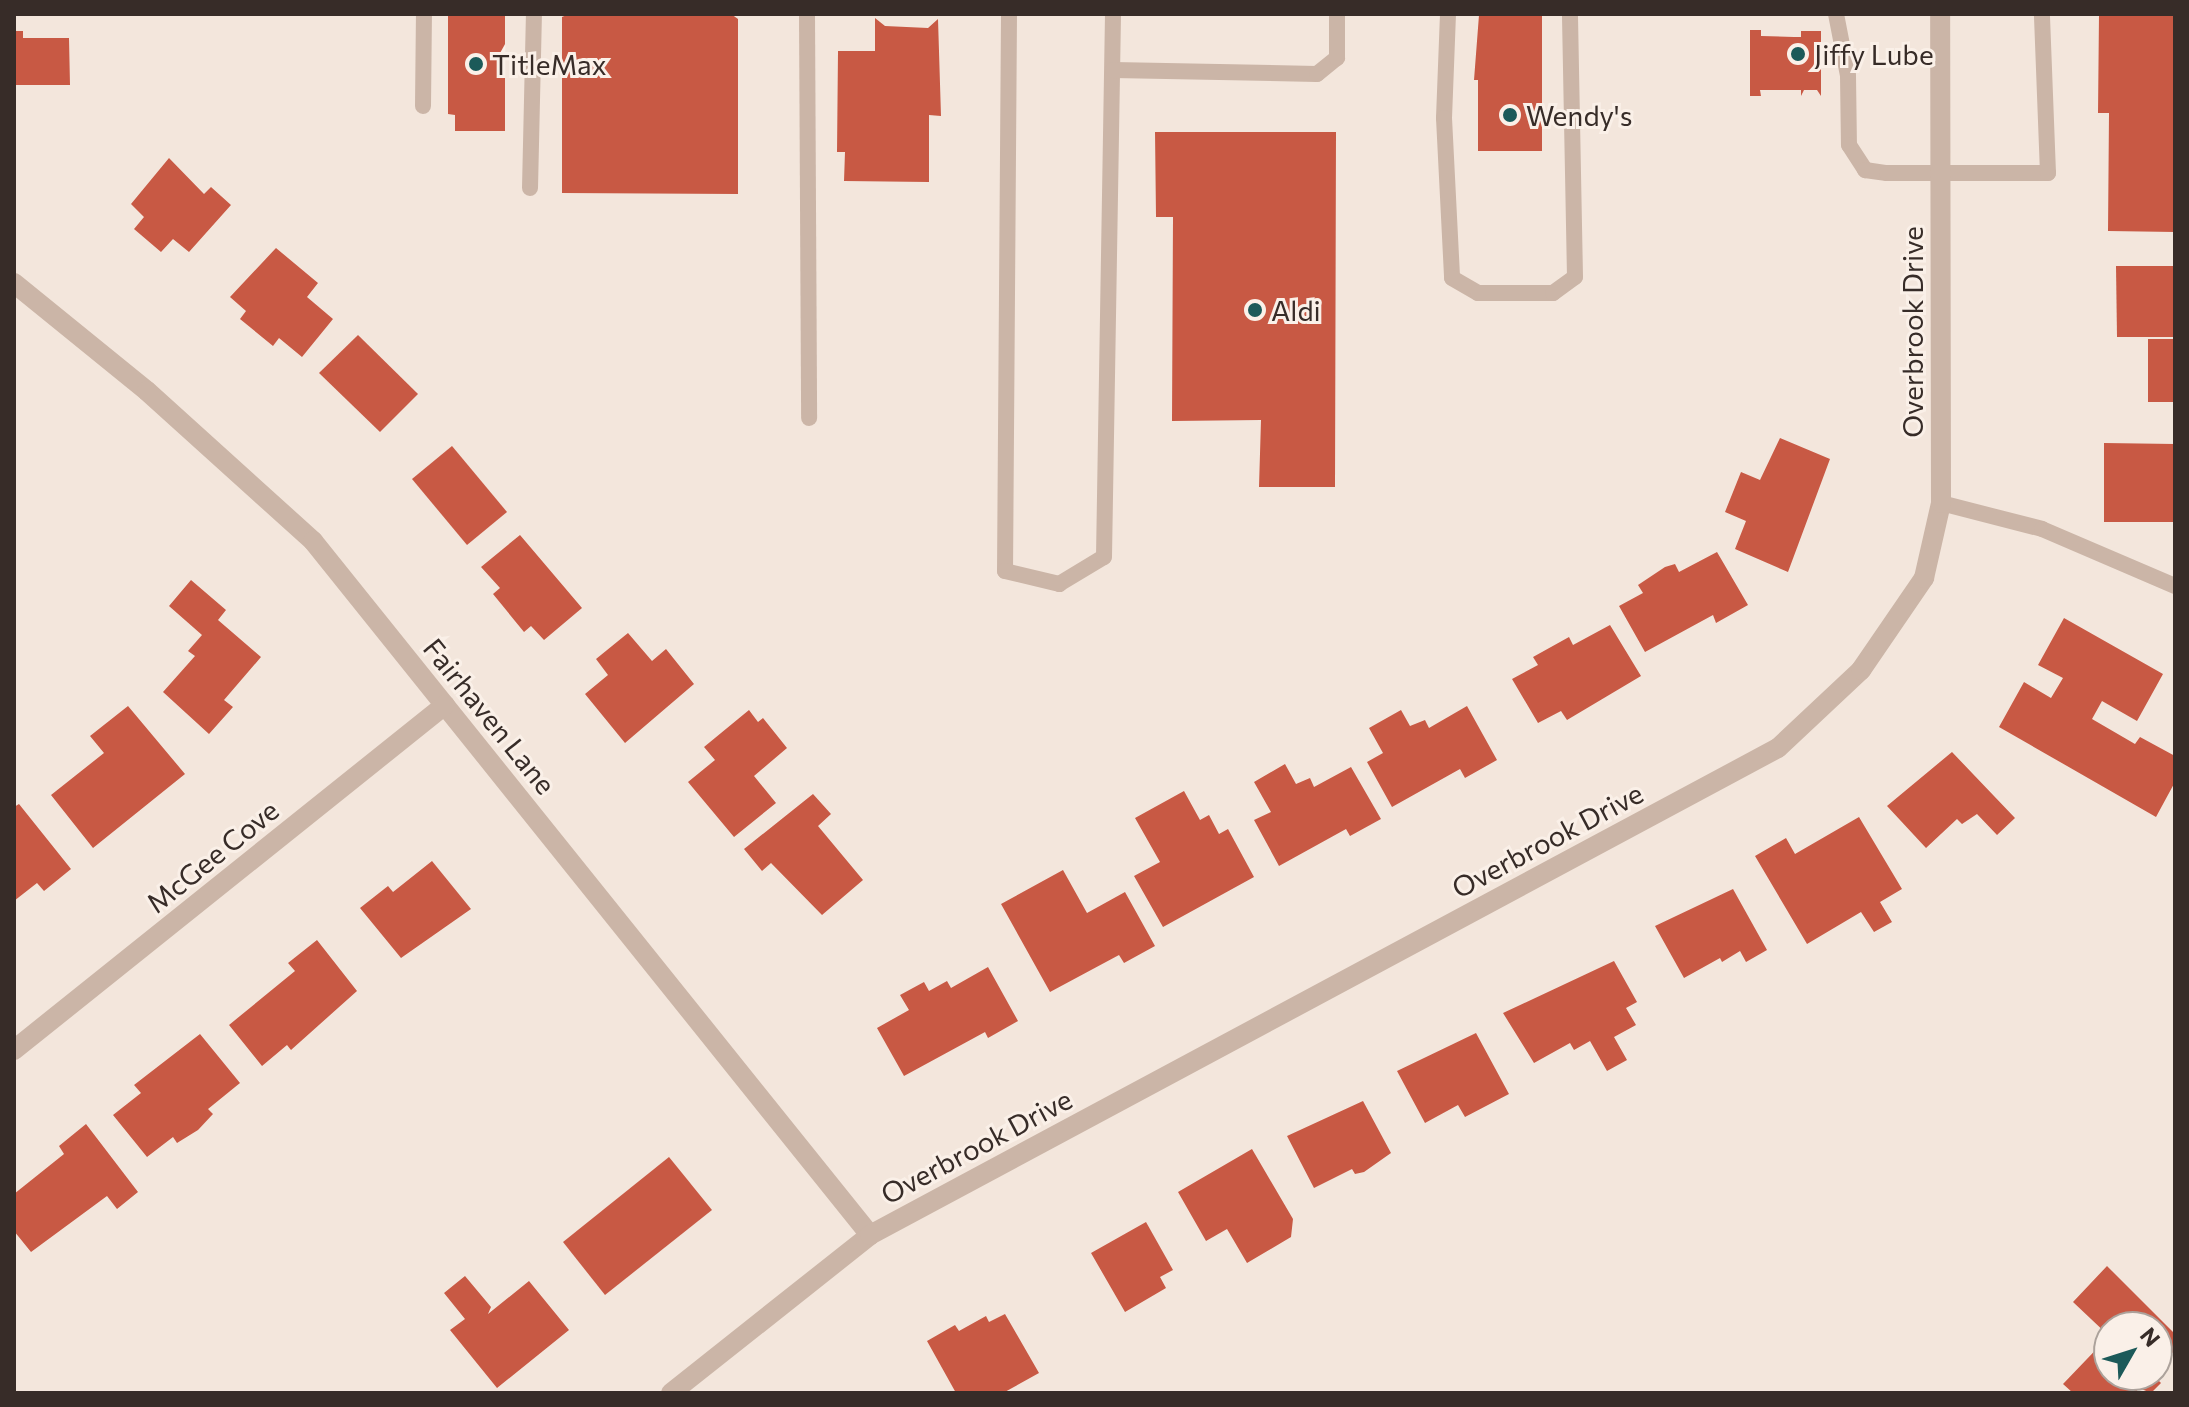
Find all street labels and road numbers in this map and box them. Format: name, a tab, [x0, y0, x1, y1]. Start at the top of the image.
street label: Overbrook Drive	[1895, 226, 1929, 438]
street label: Fairhaven Lane	[417, 631, 563, 801]
street label: Overbrook Drive	[1446, 775, 1648, 905]
street label: McGee Cove	[139, 793, 285, 919]
street label: Overbrook Drive	[875, 1081, 1077, 1211]

